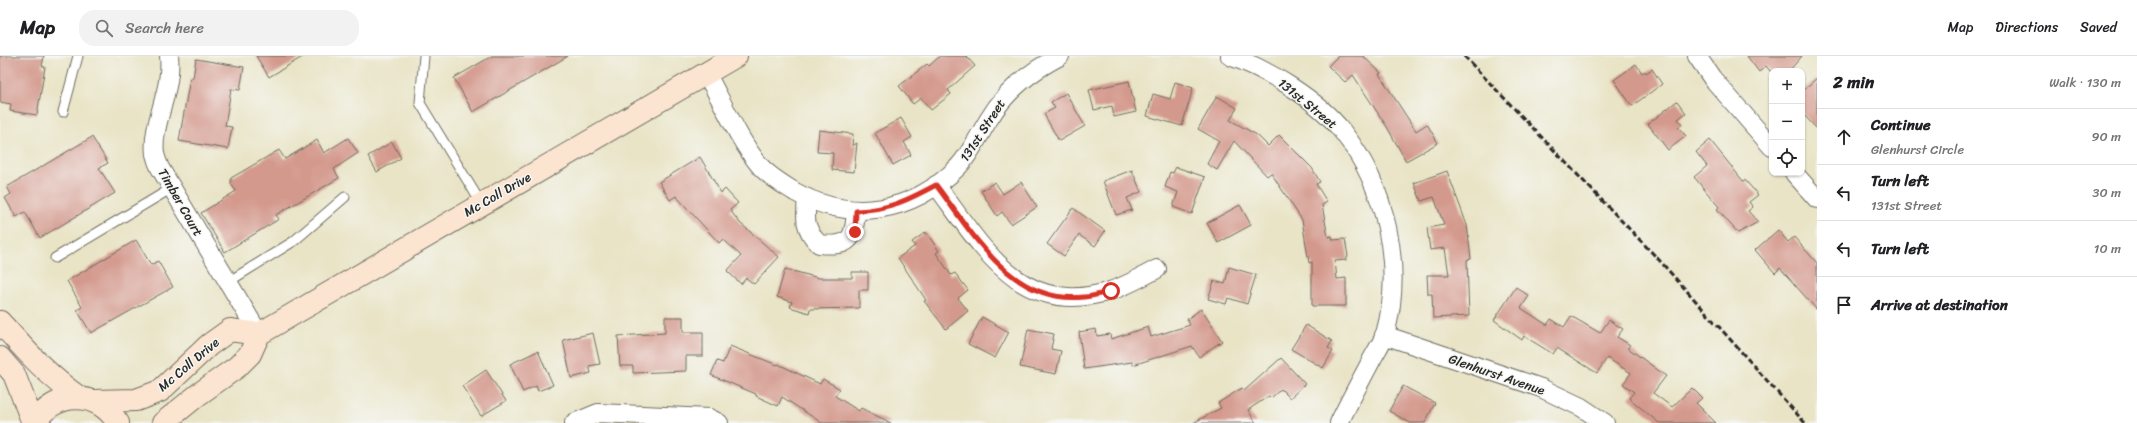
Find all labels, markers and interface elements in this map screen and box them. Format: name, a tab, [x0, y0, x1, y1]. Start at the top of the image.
search box	[79, 10, 359, 46]
text: Map	[20, 11, 55, 44]
text: Search here	[125, 15, 204, 41]
text: Map	[1947, 15, 1973, 40]
text: Directions	[1995, 15, 2058, 40]
text: Saved	[2080, 15, 2117, 40]
icon: search	[93, 17, 115, 39]
text: 2 min	[1833, 67, 1874, 97]
map controls	[1769, 68, 1805, 176]
button: +	[1769, 68, 1805, 104]
text: Walk · 130 m	[2049, 71, 2121, 94]
street label: 131st Street	[1273, 72, 1343, 135]
street label: 131st Street	[953, 94, 1012, 166]
button: −	[1769, 104, 1805, 140]
text: Continue	[1871, 112, 1931, 138]
text: 90 m	[2091, 125, 2121, 148]
icon: ahead	[1833, 126, 1855, 148]
text: Glenhurst Circle	[1871, 138, 1964, 161]
button: locate	[1769, 140, 1805, 176]
street label: Timber Court	[152, 164, 210, 241]
street label: Mc Coll Drive	[459, 166, 535, 223]
text: Turn left	[1871, 168, 1929, 194]
text: 30 m	[2092, 181, 2121, 204]
icon: left	[1833, 182, 1855, 204]
text: 131st Street	[1871, 194, 1942, 217]
route end	[846, 223, 864, 241]
text: Turn left	[1871, 236, 1929, 262]
text: 10 m	[2094, 237, 2121, 260]
icon: left	[1833, 238, 1855, 260]
route start	[1102, 282, 1120, 300]
text: Arrive at destination	[1871, 292, 2008, 318]
icon: arrive	[1833, 294, 1855, 316]
street label: Mc Coll Drive	[152, 331, 224, 397]
street label: Glenhurst Avenue	[1445, 347, 1548, 402]

